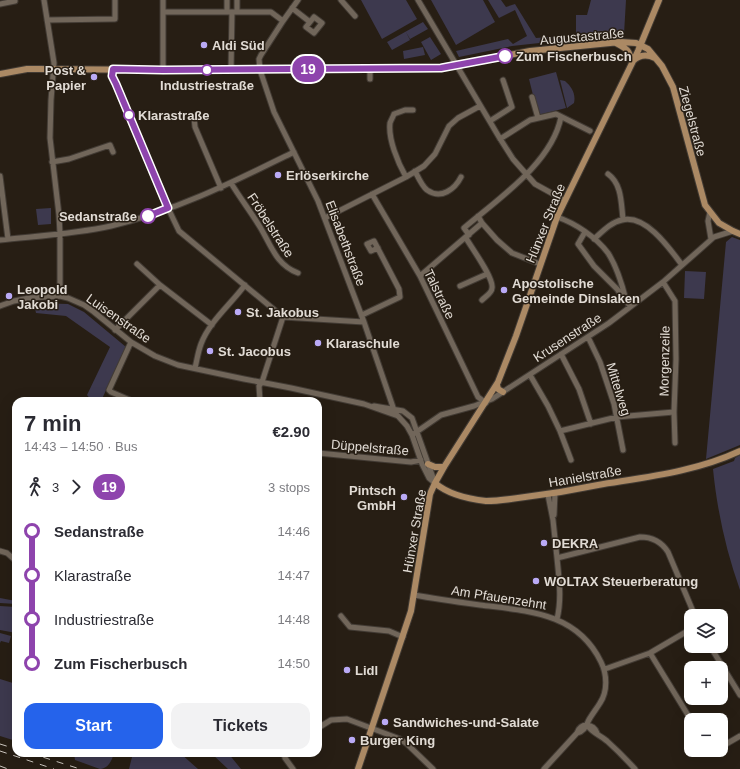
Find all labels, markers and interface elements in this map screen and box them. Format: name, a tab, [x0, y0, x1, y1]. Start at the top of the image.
street label: Augustastraße	[539, 25, 625, 48]
place label: Aldi Süd	[212, 38, 265, 53]
marker: Aldi Süd	[199, 40, 209, 50]
marker: Zum Fischerbusch	[497, 48, 513, 64]
place label: Zum Fischerbusch	[516, 49, 632, 64]
line badge: 19	[290, 56, 326, 82]
text: 19	[300, 61, 316, 77]
place label: Post & Papier	[45, 63, 86, 93]
marker: Industriestraße	[201, 64, 213, 76]
marker: Post & Papier	[89, 72, 99, 82]
place label: Industriestraße	[160, 78, 254, 93]
street label: Ziegelstraße	[676, 84, 709, 158]
place label: Klarastraße	[138, 108, 210, 123]
marker: Klarastraße	[123, 109, 135, 121]
place label: Erlöserkirche	[286, 168, 369, 183]
marker: Erlöserkirche	[273, 170, 283, 180]
street label: Hünxer Straße	[523, 181, 568, 265]
street label: Fröbelstraße	[244, 190, 297, 260]
street label: Elisabethstraße	[322, 198, 369, 288]
marker: Sedanstraße	[140, 208, 156, 224]
place label: Sedanstraße	[59, 209, 137, 224]
street label: Talstraße	[421, 267, 458, 322]
place label: Apostolische Gemeinde Dinslaken	[512, 276, 640, 306]
place label: Leopold Jakobi	[17, 282, 68, 312]
marker: Apostolische Gemeinde Dinslaken	[499, 285, 509, 295]
marker: Leopold Jakobi	[4, 291, 14, 301]
street label: Luisenstraße	[84, 291, 154, 346]
place label: St. Jakobus	[246, 305, 319, 320]
marker: St. Jakobus	[233, 307, 243, 317]
street label: Krusenstraße	[530, 310, 604, 365]
street label: Morgenzeile	[656, 325, 673, 397]
place label: Klaraschule	[326, 336, 400, 351]
marker: Klaraschule	[313, 338, 323, 348]
place label: St. Jacobus	[218, 344, 291, 359]
marker: St. Jacobus	[205, 346, 215, 356]
street label: Mittelweg	[603, 361, 634, 418]
text: 7 min	[24, 411, 81, 436]
text: €2.90	[272, 423, 310, 440]
street label: Düppelstraße	[330, 437, 409, 458]
text: 14:43 – 14:50 · Bus	[24, 439, 137, 454]
street label: Hanielstraße	[547, 463, 623, 490]
icon: walk	[24, 476, 46, 498]
icon: forward	[65, 476, 87, 498]
text: 19	[101, 479, 117, 495]
text: 3	[52, 480, 59, 495]
text: 3 stops	[268, 480, 310, 495]
place label: Pintsch GmbH	[349, 483, 396, 513]
street label: Hünxer Straße	[400, 488, 429, 574]
marker: Pintsch GmbH	[399, 492, 409, 502]
text: Sedanstraße	[54, 523, 144, 540]
text: 14:46	[277, 524, 310, 539]
place label: DEKRA	[552, 536, 599, 551]
marker: DEKRA	[539, 538, 549, 548]
text: Klarastraße	[54, 567, 132, 584]
text: 14:47	[277, 568, 310, 583]
place label: WOLTAX Steuerberatung	[544, 574, 698, 589]
marker: WOLTAX Steuerberatung	[531, 576, 541, 586]
street label: Am Pfauenzehnt	[450, 583, 548, 612]
map controls	[684, 609, 728, 757]
button: layers	[684, 609, 728, 653]
text: Industriestraße	[54, 611, 154, 628]
text: 14:48	[277, 612, 310, 627]
text: Zum Fischerbusch	[54, 655, 187, 672]
text: 14:50	[277, 656, 310, 671]
button: +	[684, 661, 728, 705]
place label: Lidl	[355, 663, 378, 678]
marker: Lidl	[342, 665, 352, 675]
button: Start	[24, 703, 163, 749]
button: Tickets	[171, 703, 310, 749]
button: −	[684, 713, 728, 757]
place label: Sandwiches-und-Salate	[393, 715, 539, 730]
marker: Sandwiches-und-Salate	[380, 717, 390, 727]
place label: Burger King	[360, 733, 435, 748]
marker: Burger King	[347, 735, 357, 745]

